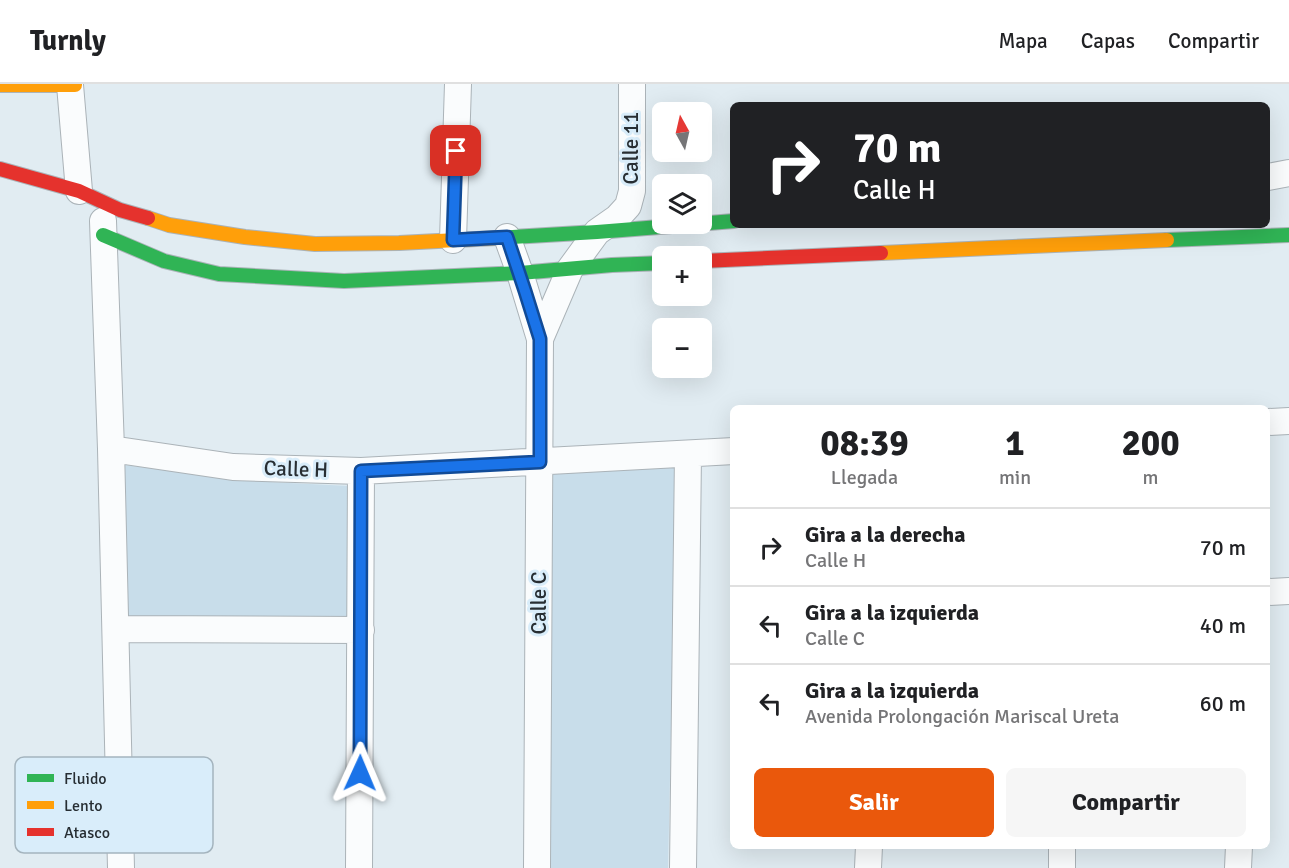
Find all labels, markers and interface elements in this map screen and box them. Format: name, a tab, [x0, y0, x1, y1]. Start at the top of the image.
text: Turnly	[30, 24, 106, 58]
text: Mapa	[998, 28, 1048, 54]
text: Capas	[1081, 28, 1135, 54]
text: Compartir	[1168, 28, 1259, 54]
north arrow	[652, 102, 712, 162]
map controls	[652, 102, 712, 378]
street label: Calle 11	[618, 112, 644, 184]
text: 70 m	[853, 123, 942, 174]
pin	[430, 125, 481, 176]
icon: right	[754, 126, 832, 204]
icon: arrive	[439, 134, 472, 167]
button: layers	[652, 174, 712, 234]
text: Calle H	[853, 174, 936, 207]
button: +	[652, 246, 712, 306]
button: −	[652, 318, 712, 378]
text: 08:39	[820, 421, 909, 466]
text: 1	[1005, 421, 1025, 466]
text: 200	[1121, 421, 1180, 466]
street label: Calle H	[263, 455, 329, 483]
text: Llegada	[831, 465, 898, 490]
text: min	[999, 465, 1031, 490]
text: m	[1143, 465, 1159, 490]
text: Gira a la derecha	[805, 521, 966, 548]
icon: right	[754, 531, 787, 564]
text: 70 m	[1200, 534, 1246, 561]
text: Calle H	[805, 548, 866, 573]
street label: Calle C	[526, 572, 552, 634]
text: Gira a la izquierda	[805, 599, 979, 626]
icon: left	[754, 609, 787, 642]
text: 40 m	[1200, 612, 1246, 639]
text: Calle C	[805, 626, 865, 651]
text: Gira a la izquierda	[805, 677, 979, 704]
icon: left	[754, 687, 787, 720]
text: 60 m	[1200, 690, 1246, 717]
text: Avenida Prolongación Mariscal Ureta	[805, 704, 1120, 729]
position arrow	[328, 741, 392, 805]
legend	[15, 757, 213, 853]
button: Salir	[754, 768, 994, 837]
button: Compartir	[1006, 768, 1246, 837]
text: Fluido	[64, 769, 107, 789]
text: Lento	[64, 796, 102, 816]
text: Atasco	[64, 823, 110, 843]

